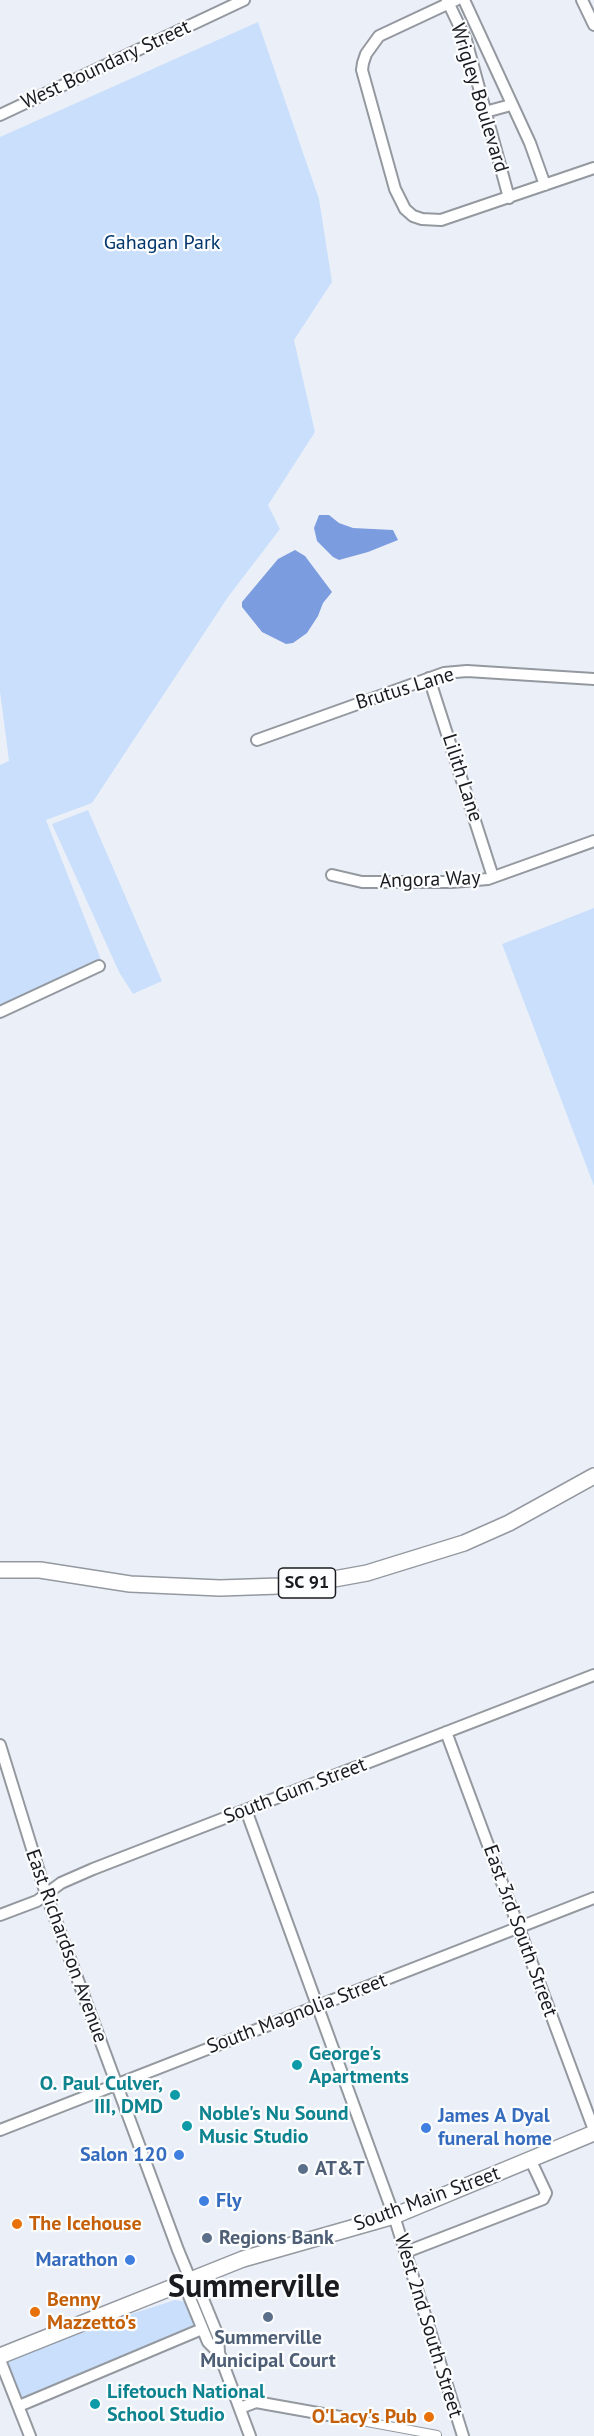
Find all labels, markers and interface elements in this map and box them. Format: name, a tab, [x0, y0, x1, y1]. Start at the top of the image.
street label: West Boundary Street	[18, 15, 194, 115]
street label: Wrigley Boulevard	[445, 21, 513, 175]
park label: Gahagan Park	[104, 231, 220, 255]
street label: Brutus Lane	[353, 663, 457, 715]
street label: Lilith Lane	[437, 731, 487, 825]
street label: Angora Way	[379, 866, 481, 894]
road number: SC 91	[278, 1568, 336, 1598]
street label: South Gum Street	[220, 1753, 370, 1829]
street label: East 3rd South Street	[478, 1842, 562, 2020]
street label: East Richardson Avenue	[20, 1846, 112, 2046]
street label: South Magnolia Street	[204, 1969, 390, 2059]
place label: George's Apartments	[309, 2042, 409, 2089]
marker: George's Apartments	[290, 2058, 304, 2072]
place label: O. Paul Culver, III, DMD	[40, 2072, 163, 2119]
marker: O. Paul Culver, III, DMD	[168, 2088, 182, 2102]
place label: Noble's Nu Sound Music Studio	[199, 2102, 348, 2149]
place label: James A Dyal funeral home	[438, 2104, 552, 2151]
marker: Noble's Nu Sound Music Studio	[180, 2119, 194, 2133]
marker: James A Dyal funeral home	[419, 2121, 433, 2135]
place label: Salon 120	[80, 2143, 167, 2167]
marker: Salon 120	[172, 2148, 186, 2162]
place label: AT&T	[315, 2157, 365, 2181]
street label: South Main Street	[351, 2161, 503, 2237]
marker: AT&T	[296, 2162, 310, 2176]
place label: Fly	[216, 2189, 242, 2213]
marker: Fly	[197, 2194, 211, 2208]
place label: The Icehouse	[29, 2212, 142, 2236]
marker: The Icehouse	[10, 2217, 24, 2231]
place label: Regions Bank	[219, 2226, 334, 2250]
marker: Regions Bank	[200, 2231, 214, 2245]
street label: West 2nd South Street	[389, 2231, 467, 2421]
place label: Marathon	[36, 2248, 118, 2272]
marker: Marathon	[123, 2253, 137, 2267]
district label: Summerville	[168, 2269, 340, 2307]
place label: Benny Mazzetto's	[47, 2288, 136, 2335]
marker: Benny Mazzetto's	[28, 2305, 42, 2319]
marker: Summerville Municipal Court	[261, 2310, 275, 2324]
place label: Summerville Municipal Court	[200, 2326, 336, 2373]
place label: Lifetouch National School Studio	[107, 2380, 265, 2427]
marker: Lifetouch National School Studio	[88, 2397, 102, 2411]
place label: O'Lacy's Pub	[312, 2405, 417, 2429]
marker: O'Lacy's Pub	[422, 2410, 436, 2424]

